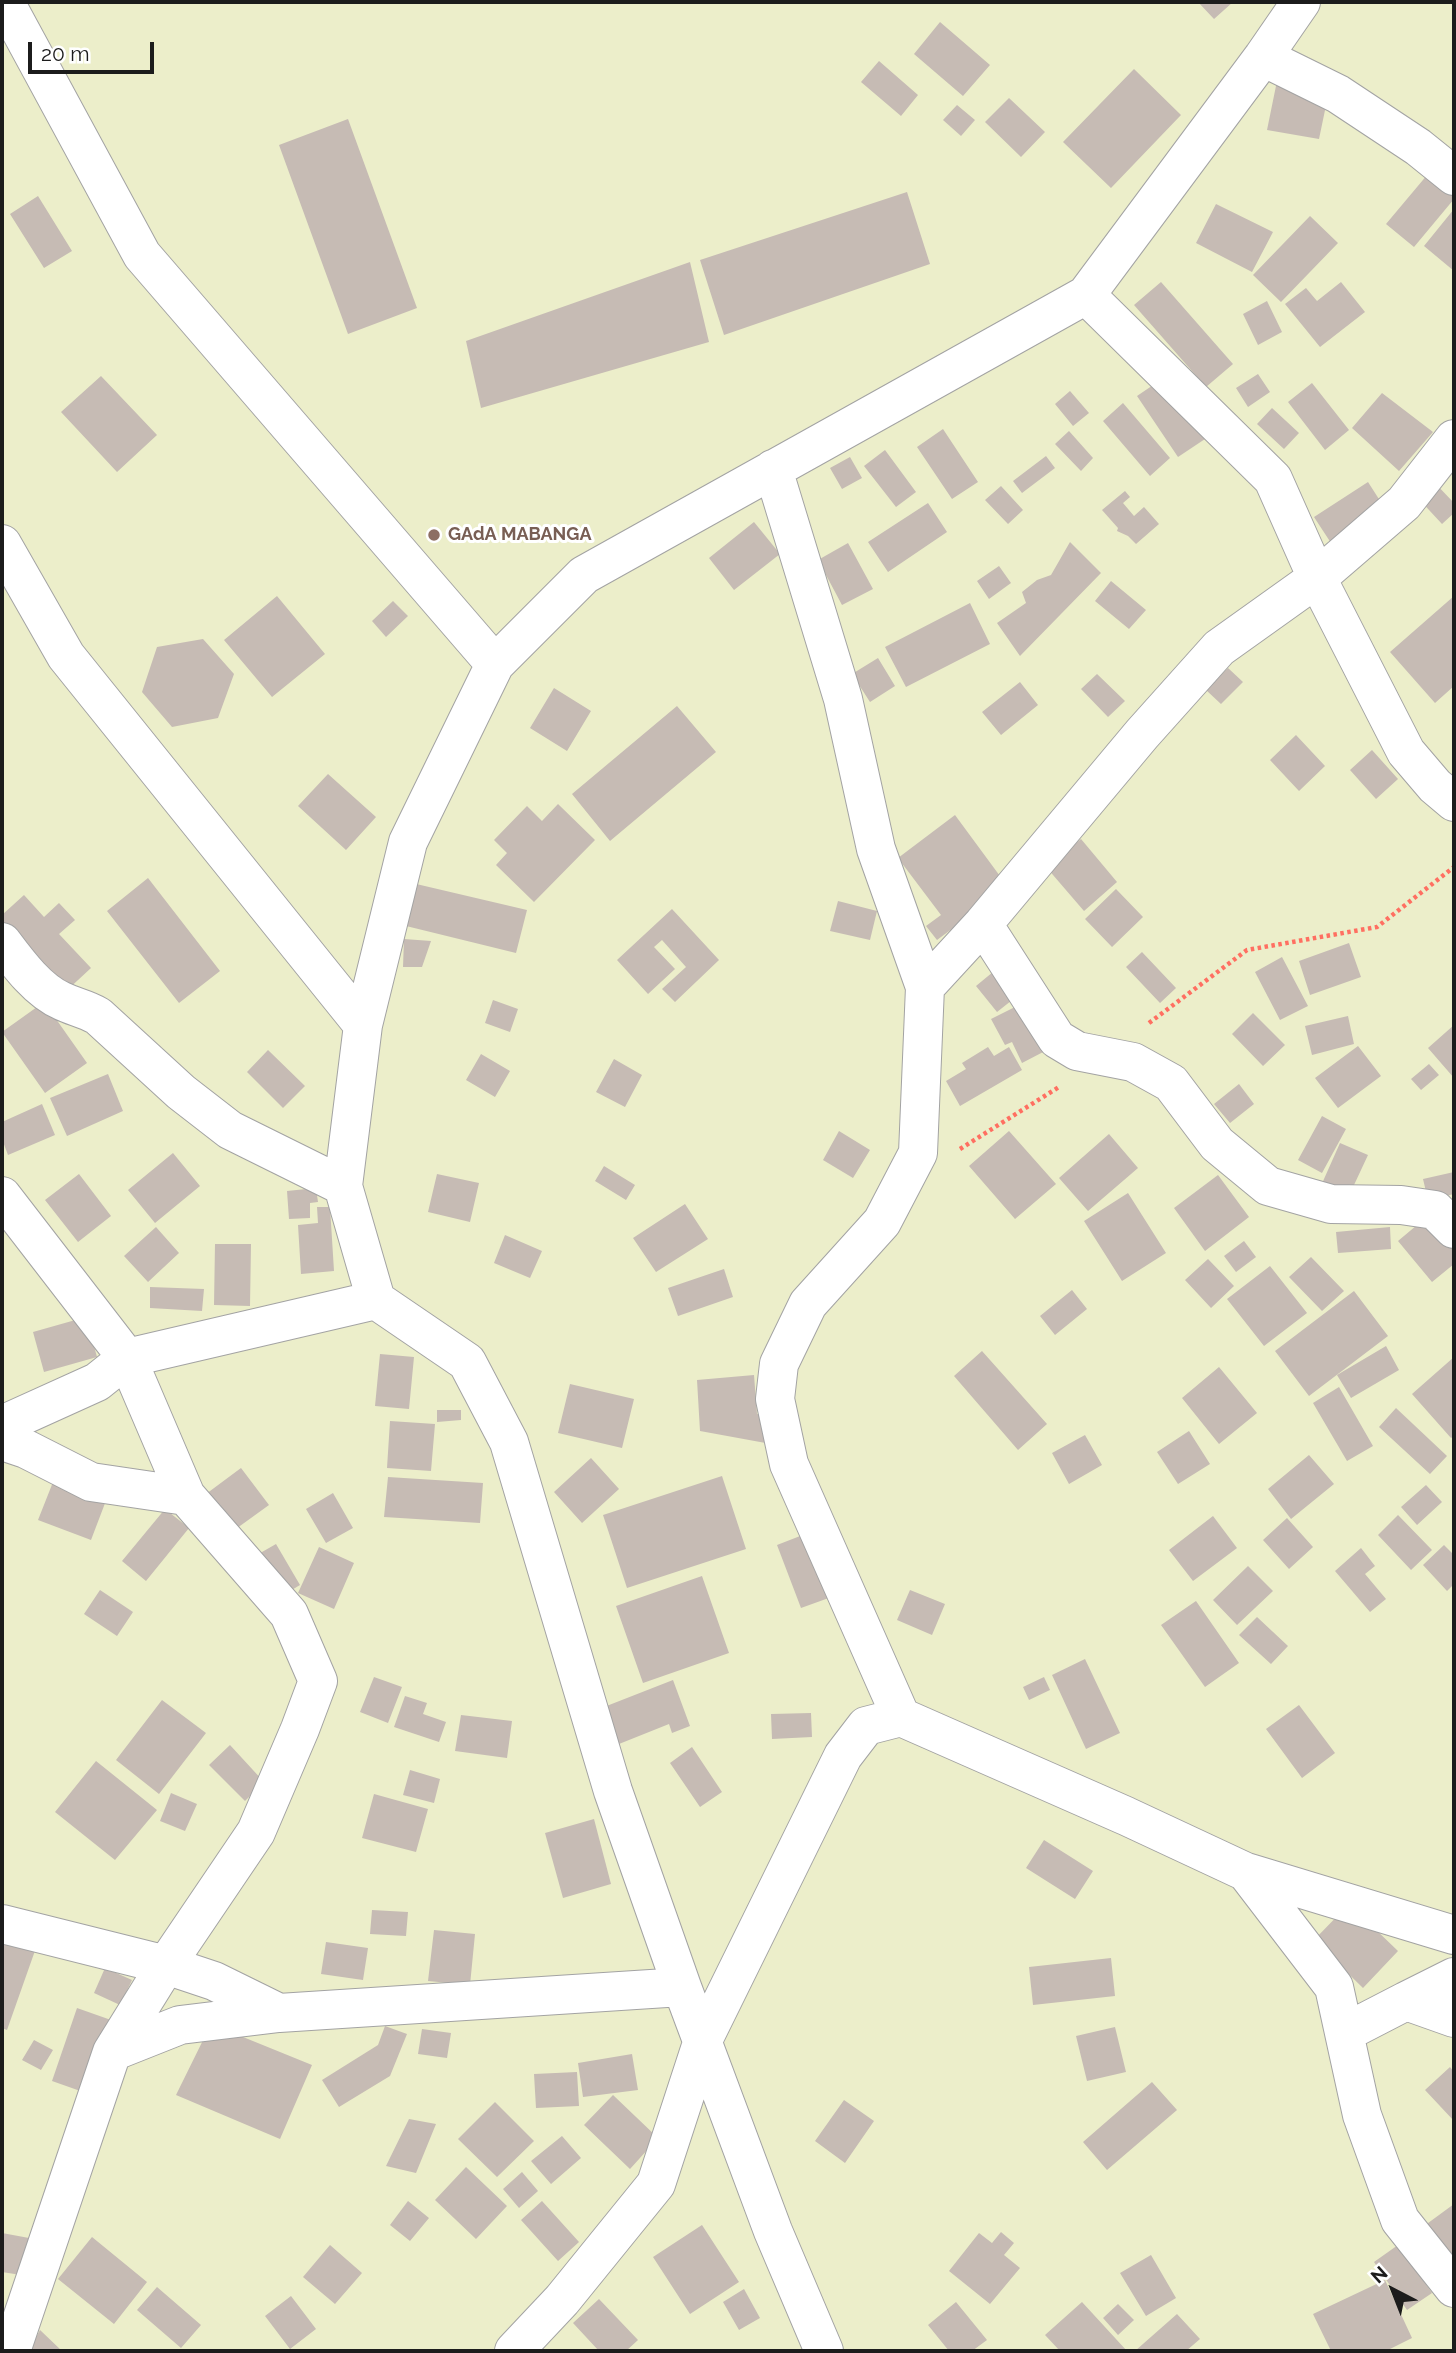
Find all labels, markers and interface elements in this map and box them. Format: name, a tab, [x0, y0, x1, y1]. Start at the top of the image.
scale bar	[32, 28, 158, 72]
text: 20 m	[41, 41, 89, 66]
place label: GAdA MABANGA	[448, 524, 591, 546]
marker: GAdA MABANGA	[426, 527, 442, 543]
north arrow	[1358, 2255, 1428, 2325]
text: N	[1366, 2261, 1392, 2287]

